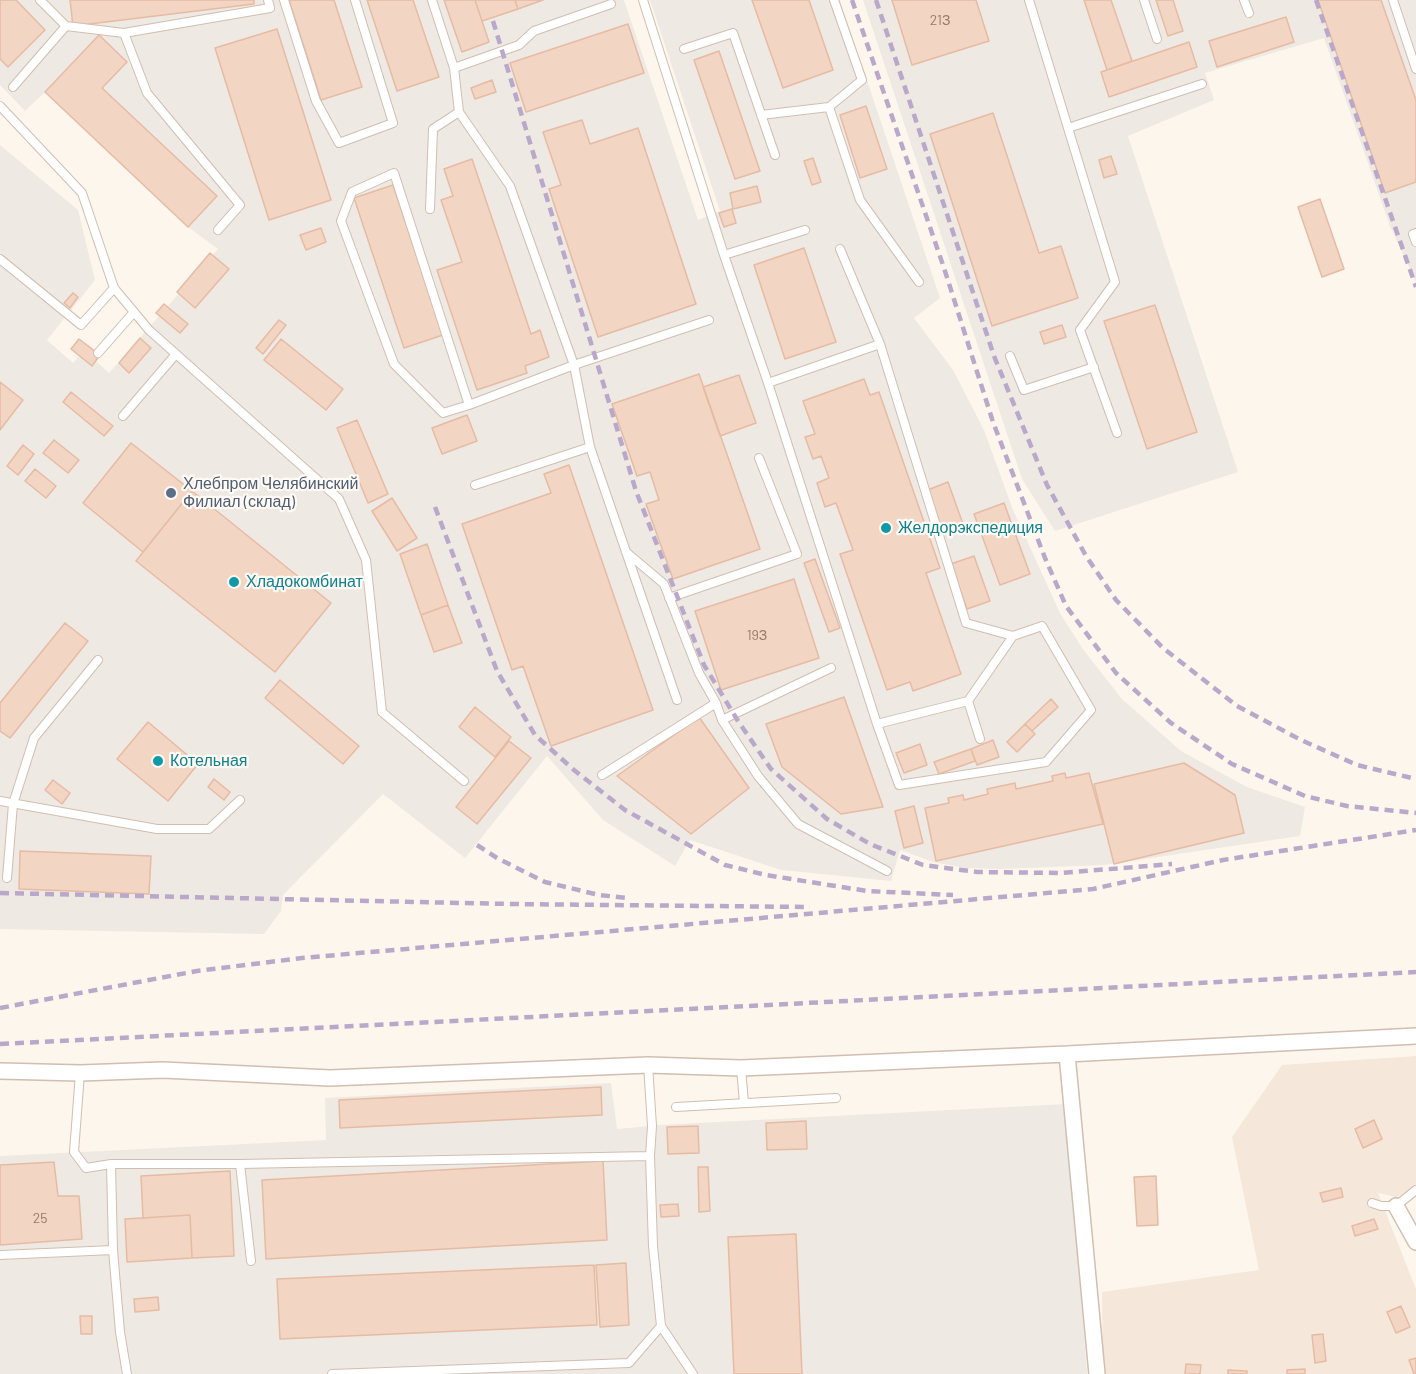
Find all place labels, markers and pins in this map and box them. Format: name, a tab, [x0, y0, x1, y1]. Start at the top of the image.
place label: Хлебпром Челябинский Филиал (склад)	[183, 474, 358, 512]
marker: Хлебпром Челябинский Филиал (склад)	[164, 486, 178, 500]
place label: Желдорэкспедиция	[898, 518, 1043, 538]
marker: Желдорэкспедиция	[879, 521, 893, 535]
place label: Хладокомбинат	[246, 572, 363, 592]
marker: Хладокомбинат	[227, 575, 241, 589]
place label: Котельная	[170, 751, 247, 771]
marker: Котельная	[151, 754, 165, 768]

